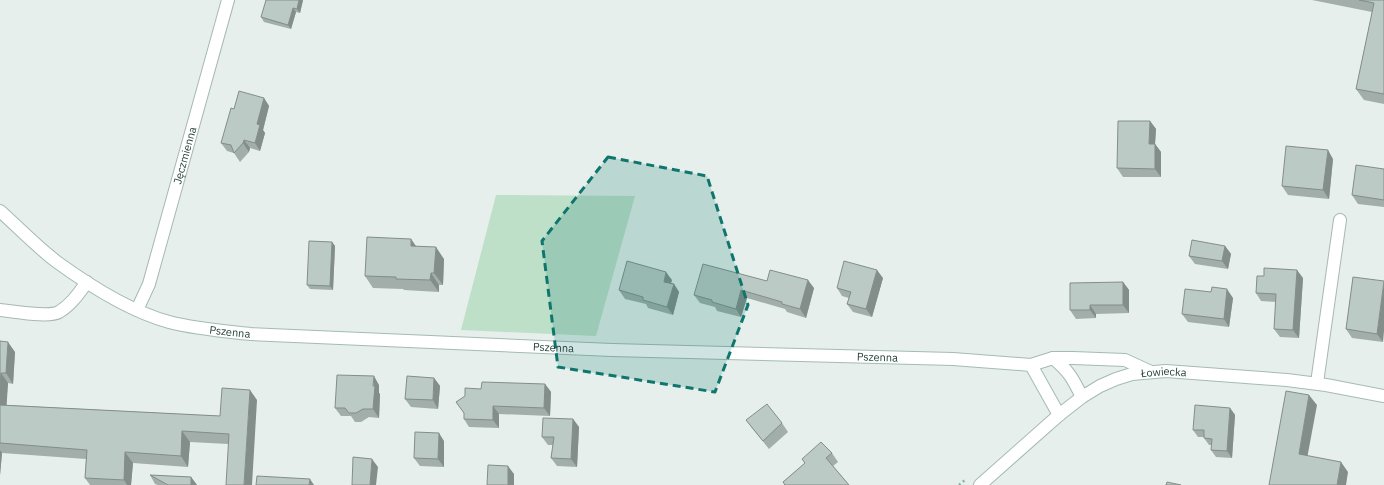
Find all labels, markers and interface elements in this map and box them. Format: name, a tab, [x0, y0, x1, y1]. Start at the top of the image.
street label: Jęczmienna	[170, 125, 199, 186]
street label: Pszenna	[209, 323, 251, 341]
street label: Pszenna	[533, 340, 575, 355]
street label: Pszenna	[857, 349, 898, 365]
street label: Łowiecka	[1139, 364, 1187, 380]

